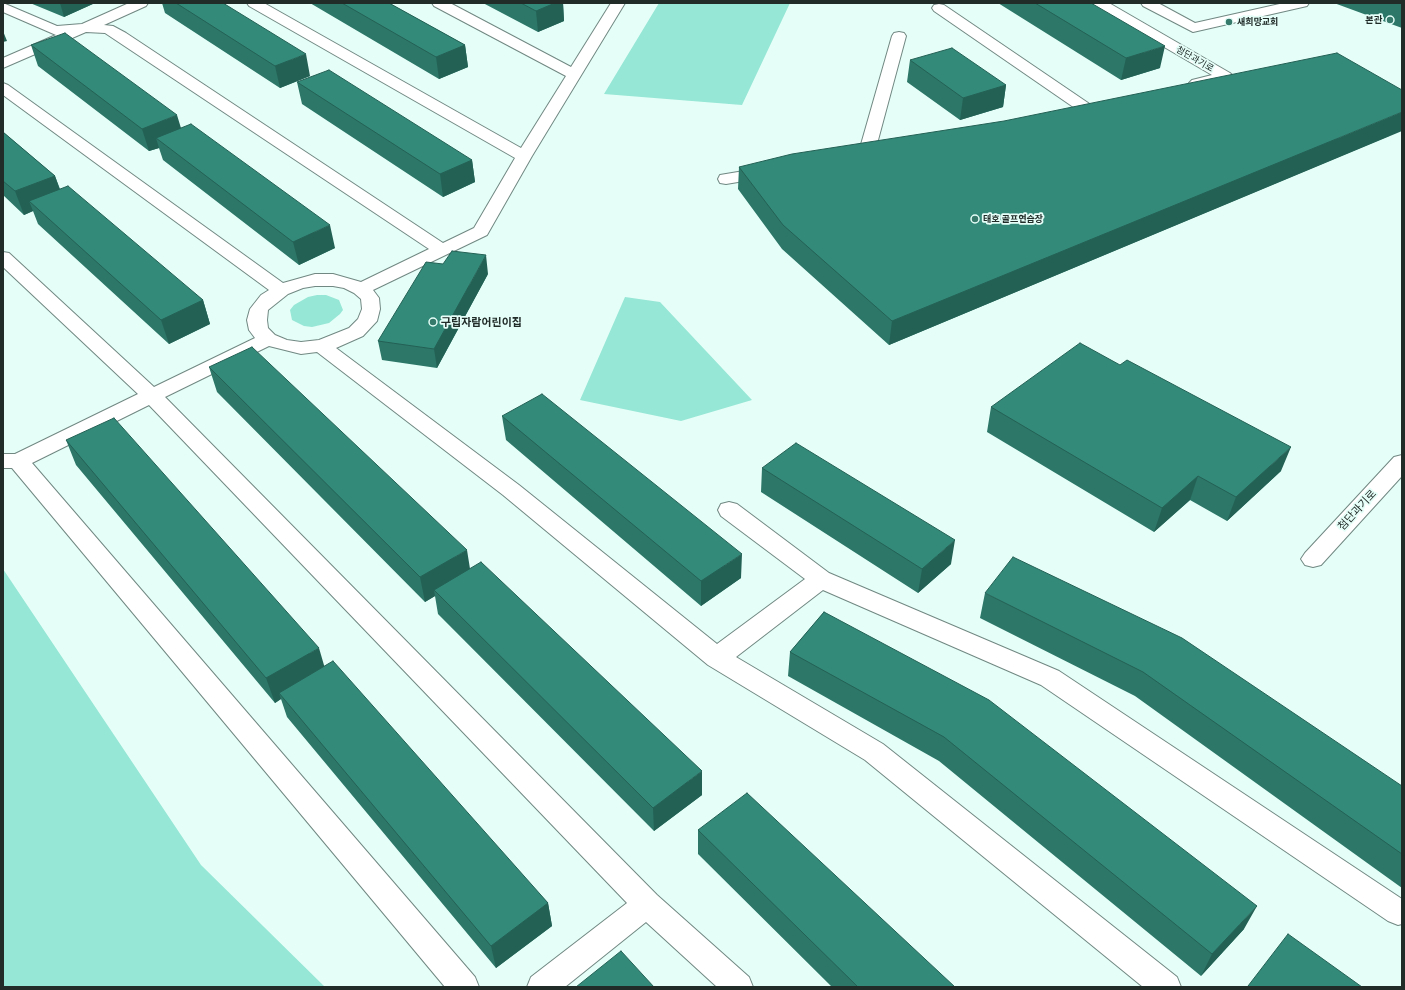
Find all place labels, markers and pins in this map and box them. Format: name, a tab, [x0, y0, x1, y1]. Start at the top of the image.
place label: 본관	[1365, 15, 1382, 25]
marker: 본관	[1385, 15, 1395, 25]
marker: 새희망교회	[1224, 17, 1234, 27]
place label: 새희망교회	[1237, 17, 1278, 27]
marker: 태호 골프연습장	[970, 214, 980, 224]
place label: 태호 골프연습장	[983, 214, 1043, 224]
place label: 구립자람어린이집	[441, 315, 522, 329]
marker: 구립자람어린이집	[428, 317, 438, 327]

